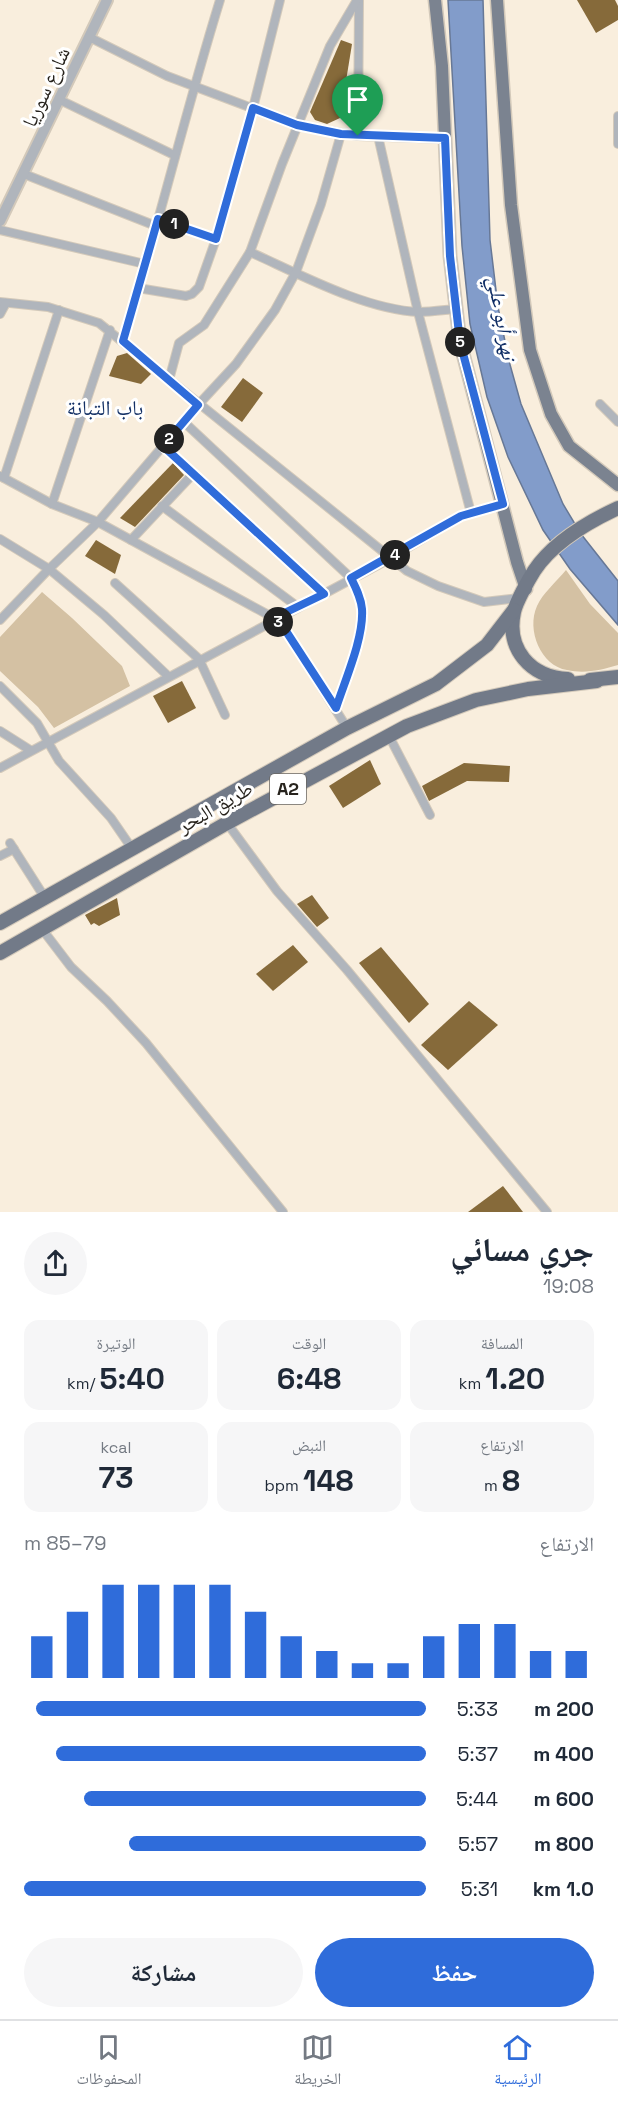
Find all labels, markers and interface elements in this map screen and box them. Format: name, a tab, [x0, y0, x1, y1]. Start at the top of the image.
street label: شارع سوريا	[16, 43, 76, 131]
pin	[332, 74, 383, 136]
icon: arrive	[341, 83, 374, 116]
pin: 1	[159, 209, 189, 239]
text: 1	[170, 213, 178, 234]
water label: نهر أبو علي	[479, 274, 524, 366]
pin: 5	[445, 327, 475, 357]
text: 5	[455, 331, 465, 352]
district label: باب التبانة	[67, 394, 143, 421]
pin: 2	[154, 424, 184, 454]
text: 2	[164, 428, 174, 449]
pin: 4	[380, 540, 410, 570]
text: 4	[390, 544, 400, 565]
pin: 3	[263, 607, 293, 637]
text: 3	[273, 611, 283, 632]
road number: A2	[270, 774, 306, 804]
street label: طريق البحر	[172, 775, 257, 839]
text: جري مسائي	[450, 1229, 594, 1271]
button: share	[24, 1232, 87, 1295]
text: 19:08	[543, 1273, 594, 1299]
text: الوتيرة	[97, 1333, 135, 1354]
text: الوقت	[292, 1333, 326, 1354]
text: المسافة	[481, 1333, 523, 1354]
text: 5:40	[99, 1359, 165, 1398]
text: 6:48	[277, 1359, 341, 1398]
text: 1.20	[485, 1359, 545, 1398]
text: /km	[67, 1373, 99, 1394]
text: km	[459, 1373, 485, 1394]
text: النبض	[292, 1435, 326, 1456]
text: الارتفاع	[480, 1435, 524, 1456]
text: kcal	[101, 1437, 131, 1458]
text: 73	[99, 1458, 133, 1497]
text: 148	[303, 1461, 354, 1500]
text: 8	[502, 1461, 520, 1500]
text: bpm	[264, 1475, 303, 1496]
text: m	[484, 1475, 502, 1496]
text: 79–85 m	[24, 1530, 106, 1556]
text: الارتفاع	[539, 1531, 594, 1557]
text: 5:33	[457, 1696, 498, 1722]
text: 200 m	[534, 1696, 594, 1722]
text: 5:37	[458, 1741, 498, 1767]
text: 400 m	[533, 1741, 594, 1767]
text: 5:44	[456, 1786, 498, 1812]
text: 600 m	[534, 1786, 594, 1812]
text: 5:57	[458, 1831, 498, 1857]
text: 800 m	[534, 1831, 594, 1857]
text: 5:31	[461, 1876, 498, 1902]
text: 1.0 km	[533, 1876, 594, 1902]
button: مشاركة	[24, 1938, 303, 2007]
button: حفظ	[315, 1938, 594, 2007]
tab: المحفوظات	[76, 2031, 142, 2094]
tab: الخريطة	[294, 2031, 341, 2094]
tab: الرئيسية	[494, 2031, 542, 2094]

